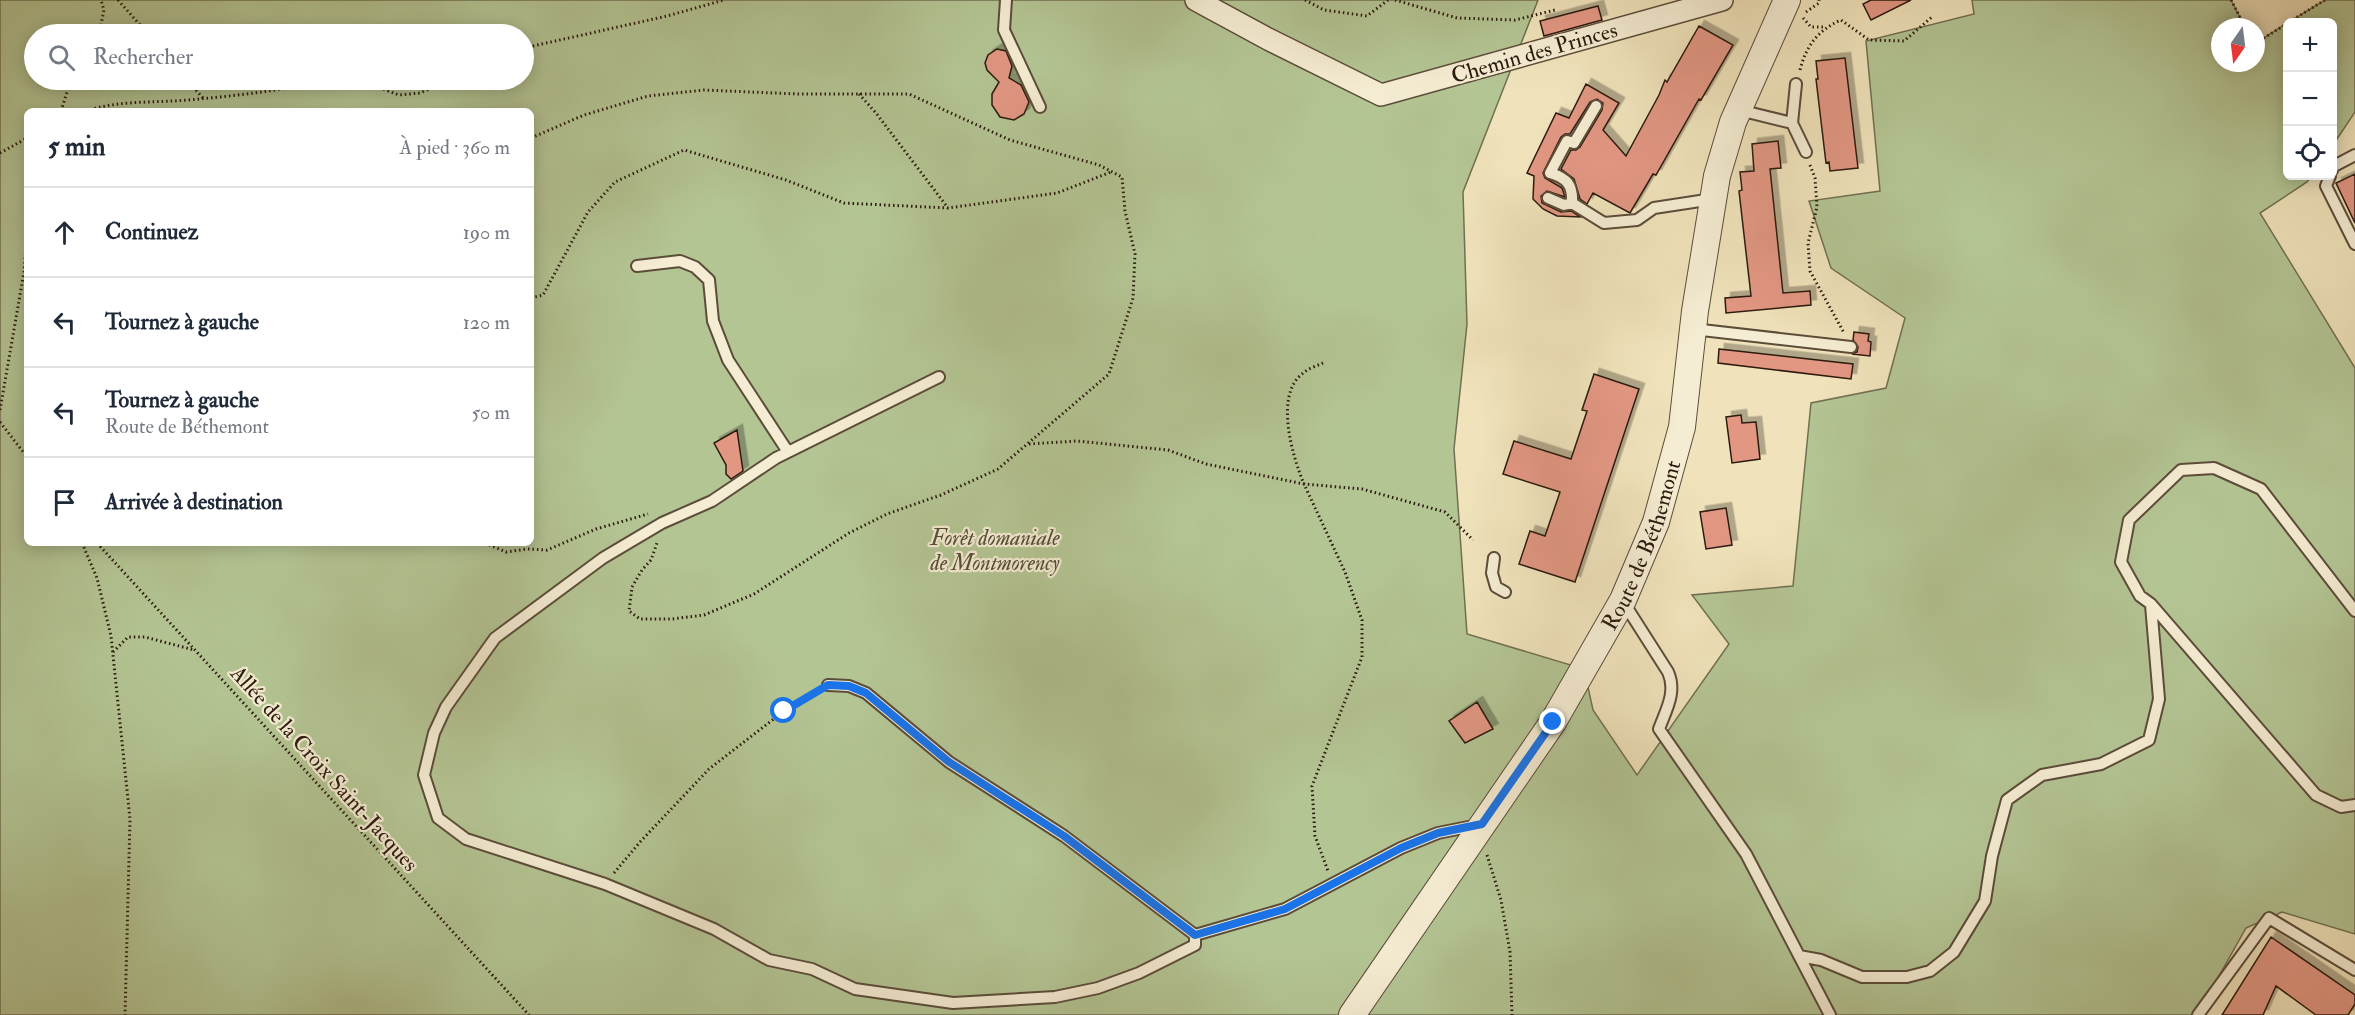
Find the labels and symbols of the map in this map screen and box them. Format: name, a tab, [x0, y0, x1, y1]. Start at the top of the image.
street label: Chemin des Princes	[1448, 16, 1621, 90]
north arrow	[2211, 18, 2265, 72]
street label: Route de Béthemont	[1596, 457, 1687, 635]
park label: Forêt domaniale de Montmorency	[929, 524, 1060, 577]
street label: Allée de la Croix Saint-Jacques	[224, 659, 424, 877]
route start	[770, 697, 796, 723]
route end	[1539, 708, 1565, 734]

